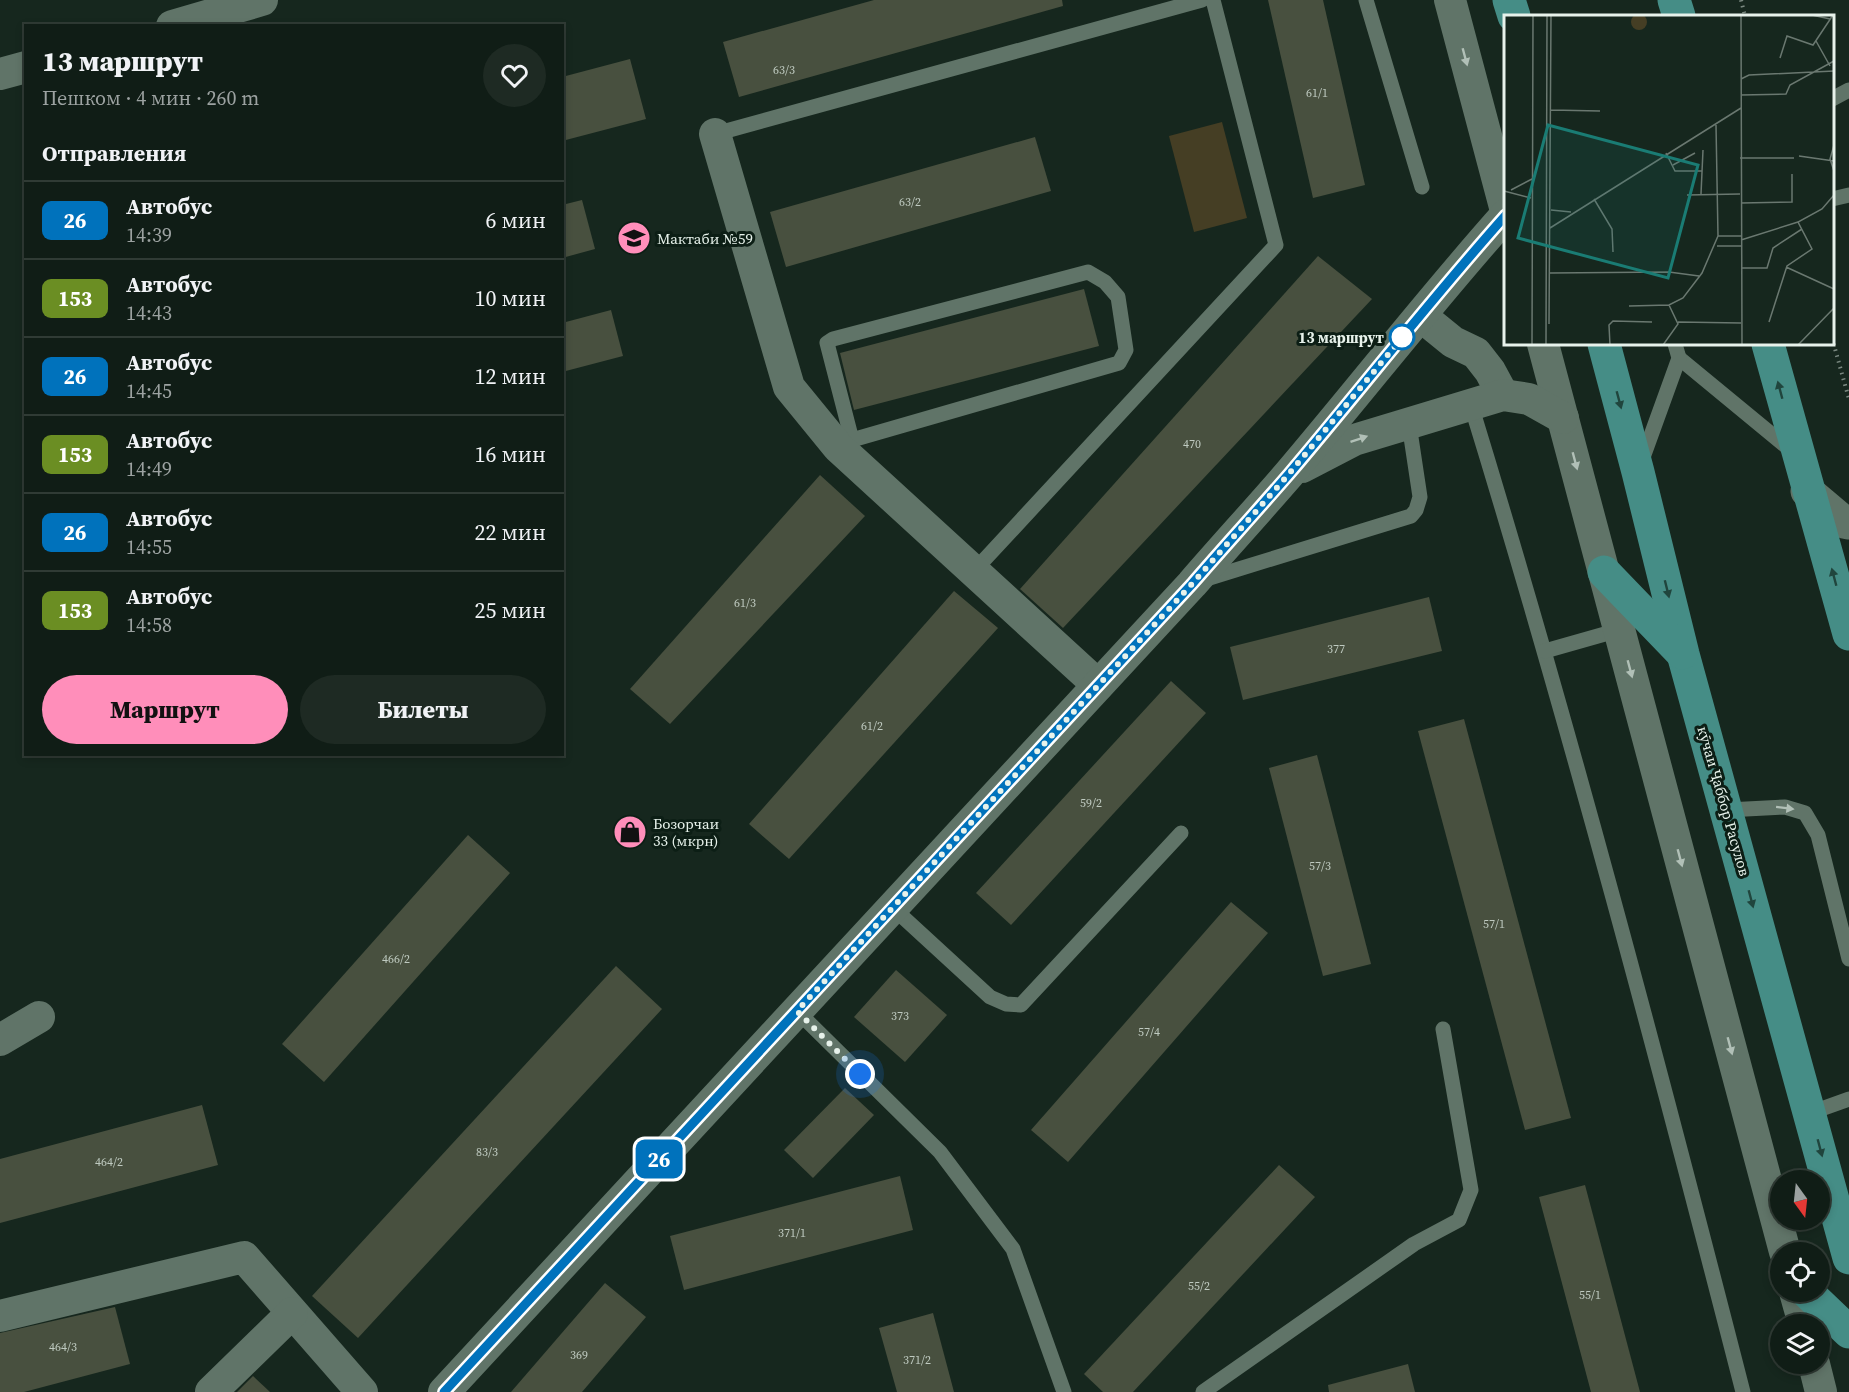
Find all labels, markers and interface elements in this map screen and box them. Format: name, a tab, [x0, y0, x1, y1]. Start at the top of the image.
inset map	[1504, 15, 1834, 345]
text: 13 маршрут	[42, 42, 203, 80]
button: heart	[483, 44, 546, 107]
one-way arrow	[1460, 47, 1470, 66]
house number: 63/3	[773, 62, 795, 78]
text: Пешком · 4 мин · 260 m	[42, 84, 259, 112]
house number: 61/1	[1306, 85, 1328, 101]
text: Отправления	[42, 138, 186, 168]
text: Автобус	[126, 191, 212, 221]
house number: 63/2	[899, 194, 921, 210]
text: 6 мин	[485, 205, 546, 235]
text: 26	[64, 206, 86, 235]
school or university icon: Мактаби №59	[616, 220, 652, 256]
text: 14:39	[126, 221, 172, 249]
place label: Мактаби №59	[657, 228, 753, 249]
text: Автобус	[126, 269, 212, 299]
text: 10 мин	[474, 283, 546, 313]
text: 153	[58, 284, 92, 313]
text: 14:43	[126, 299, 172, 327]
marker: 13 маршрут	[1389, 324, 1415, 350]
place label: 13 маршрут	[1298, 327, 1385, 348]
text: Автобус	[126, 347, 212, 377]
text: 12 мин	[474, 361, 546, 391]
text: 26	[64, 362, 86, 391]
text: 14:45	[126, 377, 172, 405]
one-way arrow	[1775, 381, 1784, 399]
one-way arrow	[1615, 391, 1624, 409]
text: Автобус	[126, 425, 212, 455]
one-way arrow	[1350, 434, 1368, 444]
house number: 470	[1183, 436, 1201, 452]
text: 16 мин	[474, 439, 546, 469]
text: 153	[58, 440, 92, 469]
one-way arrow	[1571, 452, 1580, 470]
text: 14:49	[126, 455, 172, 483]
text: Автобус	[126, 503, 212, 533]
text: 22 мин	[474, 517, 546, 547]
text: 26	[64, 518, 86, 547]
text: 14:55	[126, 533, 172, 561]
one-way arrow	[1828, 568, 1838, 587]
one-way arrow	[1663, 580, 1673, 598]
text: Автобус	[126, 581, 212, 611]
text: 25 мин	[474, 595, 546, 625]
house number: 61/3	[734, 595, 756, 611]
text: 153	[58, 596, 92, 625]
text: 14:58	[126, 611, 172, 639]
house number: 377	[1327, 641, 1345, 657]
one-way arrow	[1625, 660, 1635, 678]
button: Маршрут	[42, 675, 288, 744]
button: Билеты	[300, 675, 546, 744]
house number: 61/2	[861, 718, 883, 734]
street label: кӯчаи Ҷаббор Расулов	[1693, 724, 1755, 879]
house number: 59/2	[1080, 795, 1102, 811]
one-way arrow	[1776, 804, 1795, 813]
place label: Бозорчаи 33 (мкрн)	[653, 813, 720, 851]
shop icon: Бозорчаи 33 (мкрн)	[612, 814, 648, 850]
one-way arrow	[1675, 849, 1685, 867]
house number: 57/3	[1309, 858, 1331, 874]
one-way arrow	[1747, 890, 1756, 908]
house number: 57/1	[1483, 916, 1505, 932]
house number: 466/2	[382, 951, 410, 967]
house number: 373	[891, 1008, 909, 1024]
house number: 57/4	[1138, 1024, 1160, 1040]
one-way arrow	[1726, 1037, 1735, 1055]
your location	[845, 1059, 875, 1089]
one-way arrow	[1815, 1138, 1825, 1157]
line badge: 26	[632, 1140, 686, 1178]
house number: 83/3	[476, 1144, 498, 1160]
text: 26	[648, 1145, 670, 1174]
house number: 464/2	[95, 1154, 123, 1170]
north arrow	[1770, 1170, 1830, 1230]
map controls	[1770, 1170, 1830, 1374]
house number: 371/1	[778, 1225, 806, 1241]
button: locate	[1770, 1242, 1830, 1302]
house number: 55/2	[1188, 1278, 1210, 1294]
house number: 55/1	[1579, 1287, 1601, 1303]
button: layers	[1770, 1314, 1830, 1374]
house number: 464/3	[49, 1339, 77, 1355]
house number: 369	[570, 1347, 588, 1363]
house number: 371/2	[903, 1352, 931, 1368]

